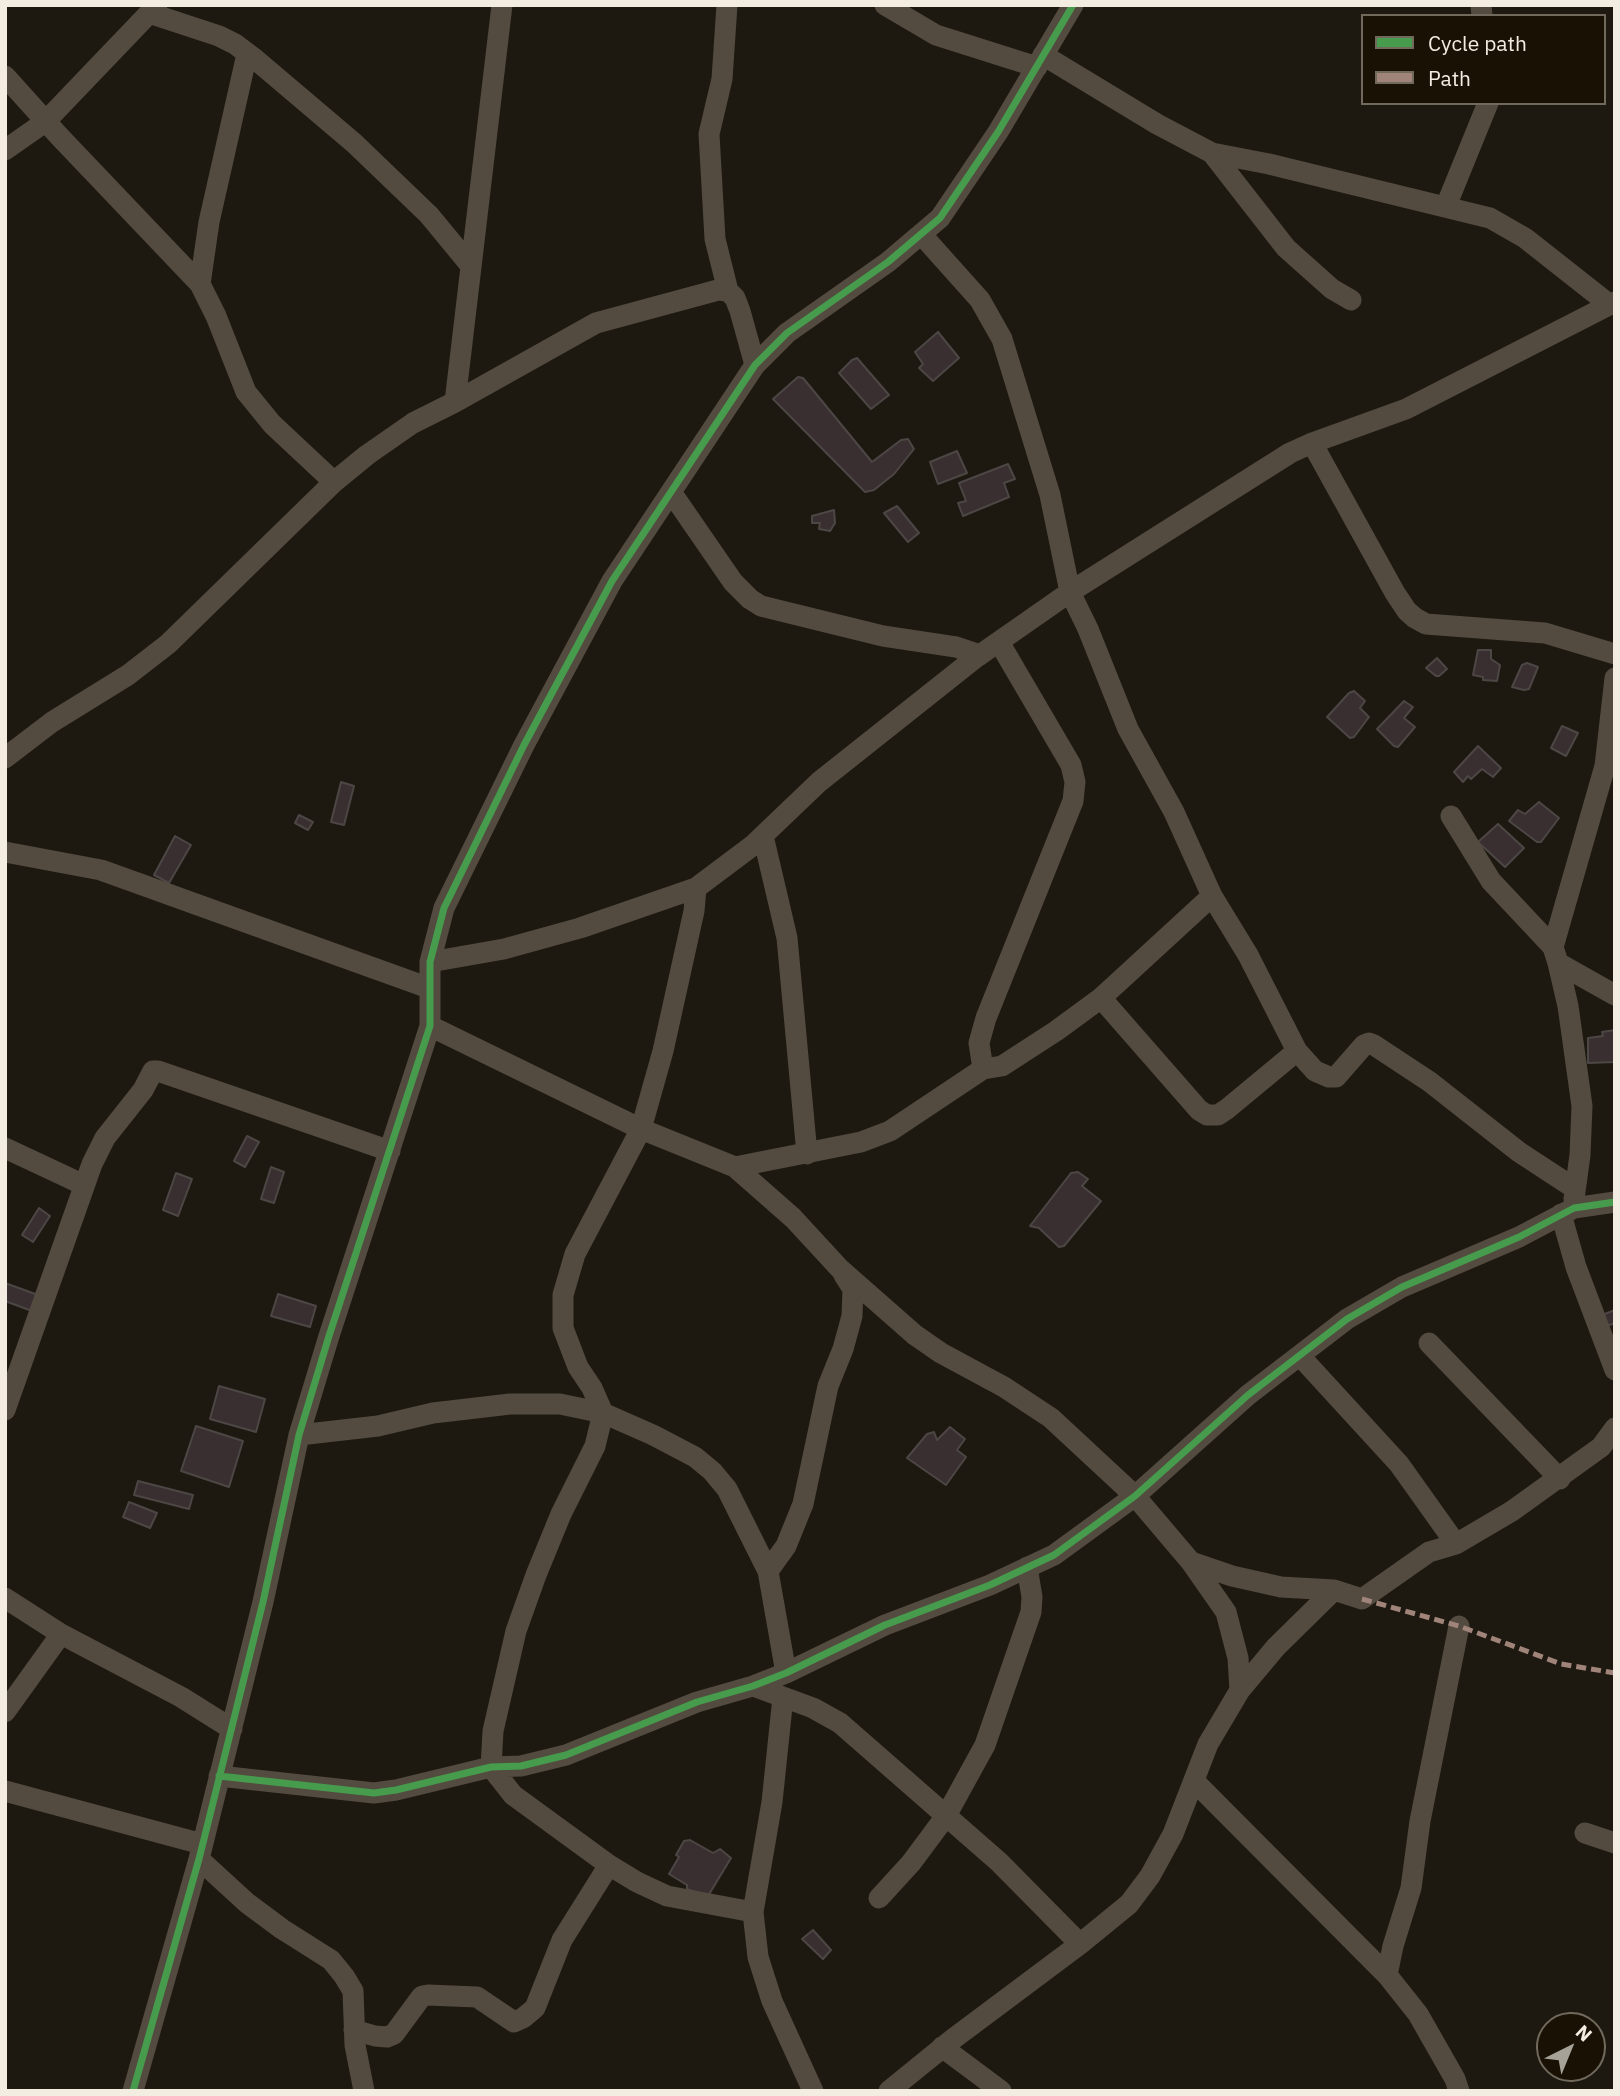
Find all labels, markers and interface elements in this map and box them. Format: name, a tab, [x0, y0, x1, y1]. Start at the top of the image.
legend	[1361, 14, 1606, 105]
text: Cycle path	[1428, 29, 1527, 57]
text: Path	[1428, 64, 1471, 92]
north arrow	[1536, 2012, 1606, 2082]
text: N	[1571, 2020, 1597, 2047]

